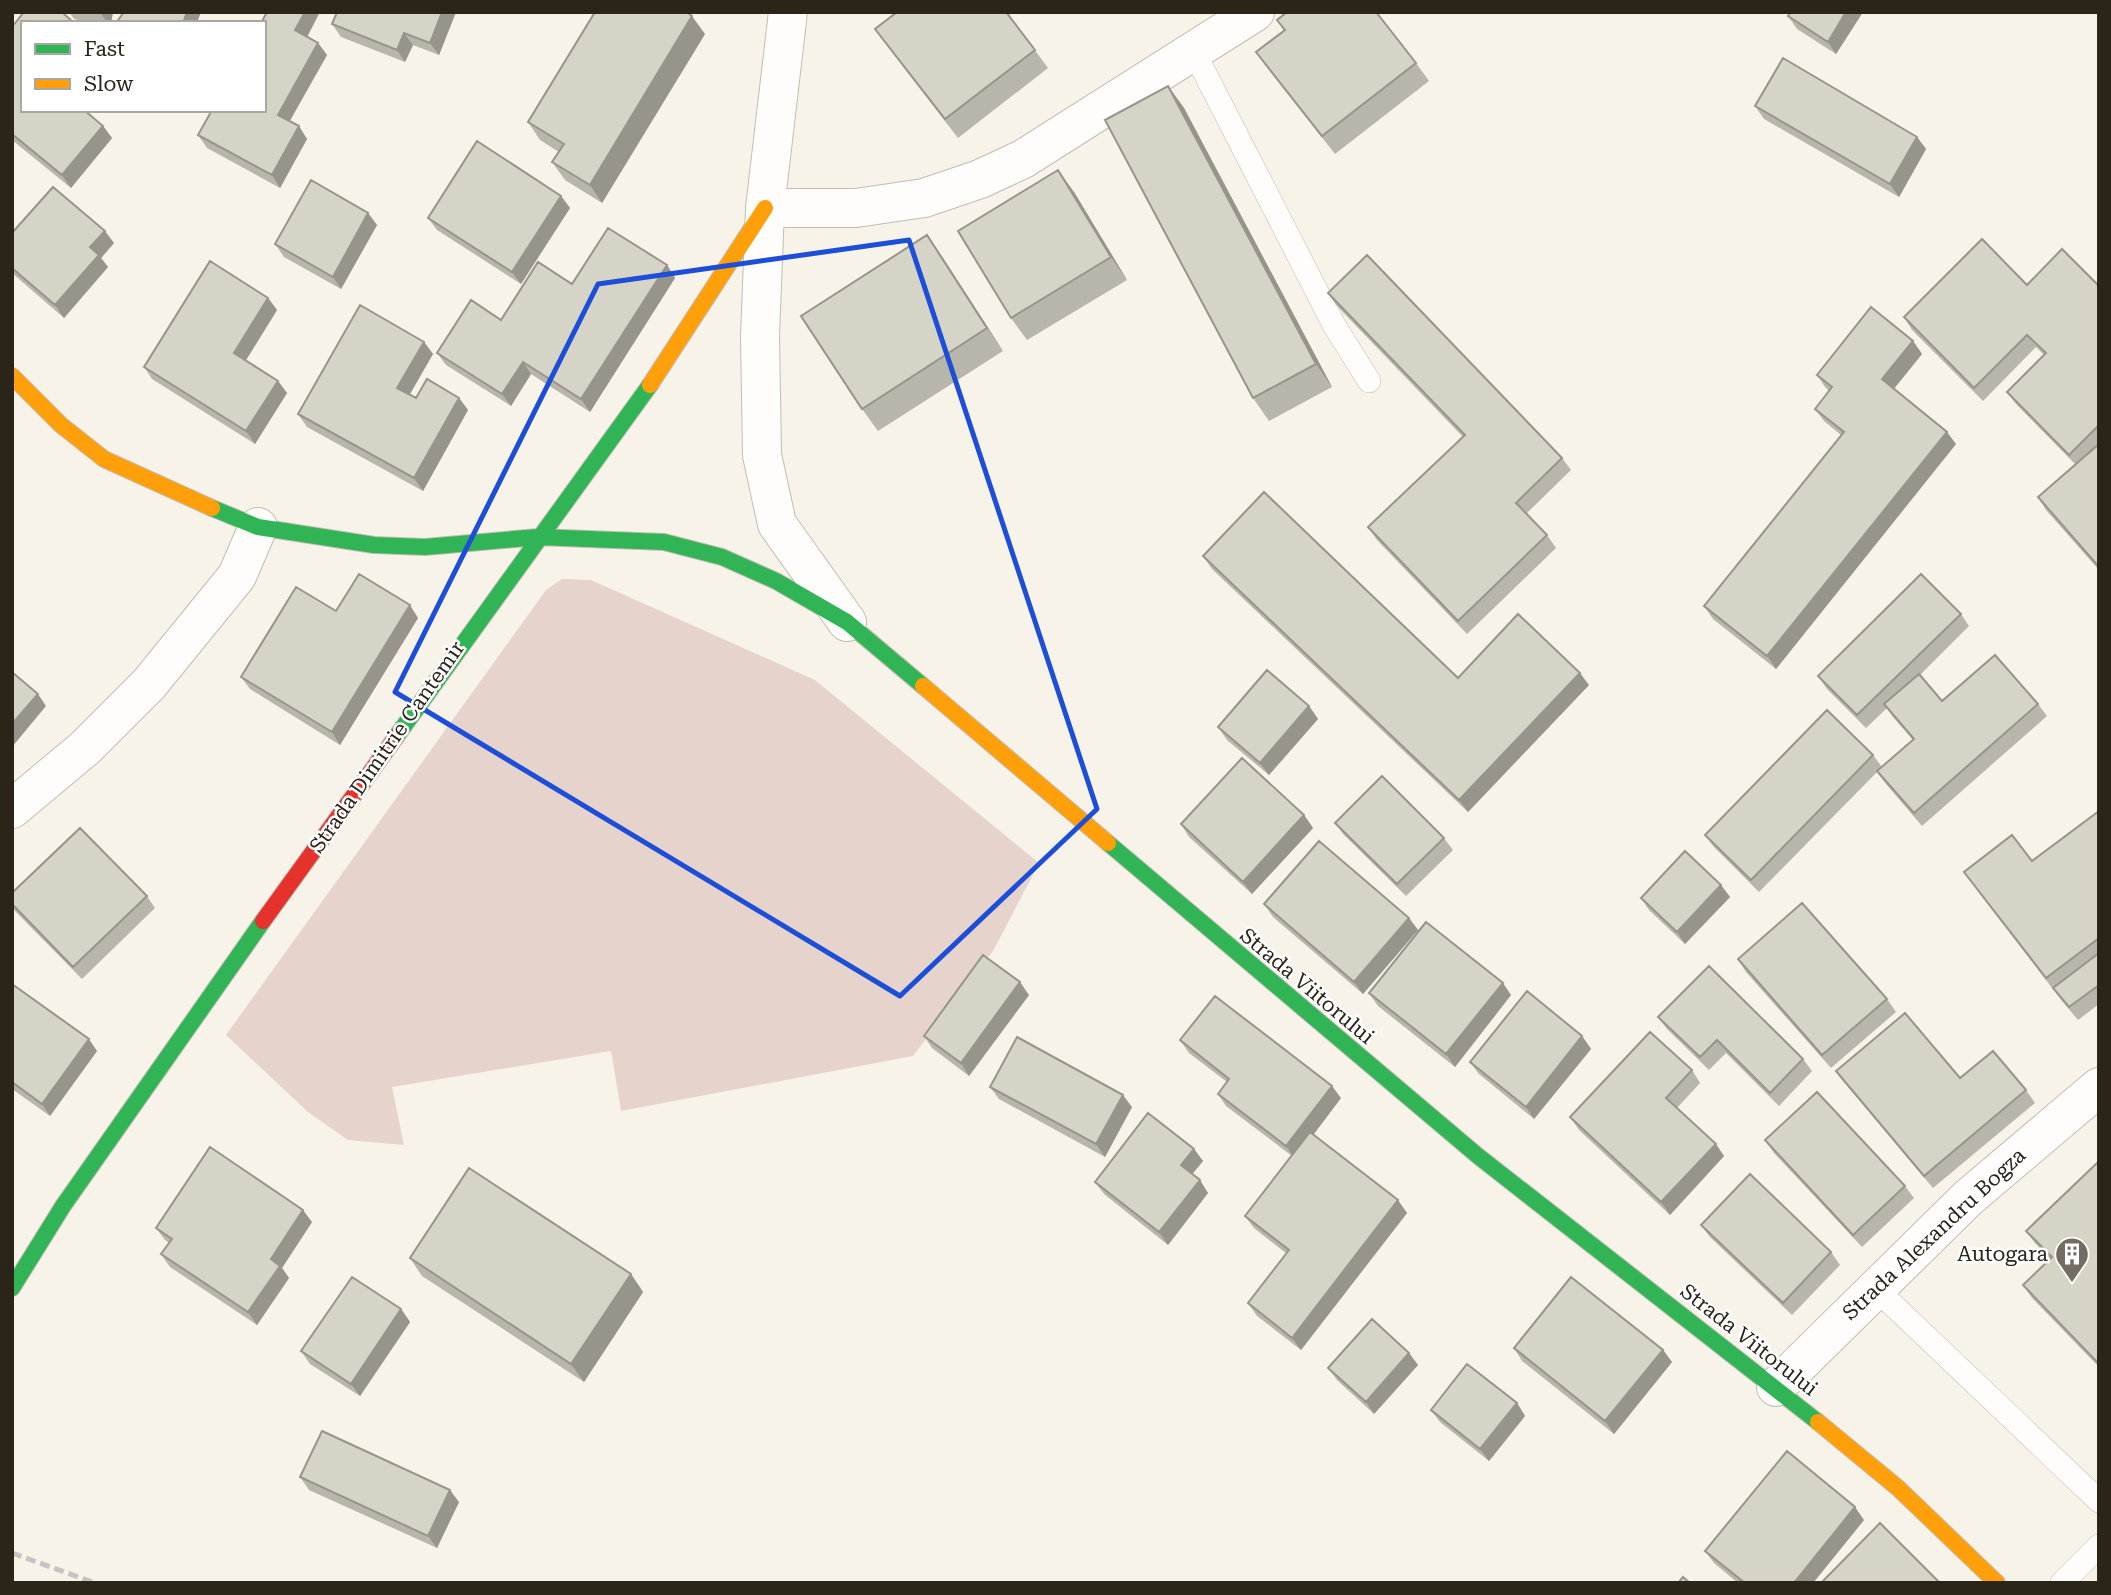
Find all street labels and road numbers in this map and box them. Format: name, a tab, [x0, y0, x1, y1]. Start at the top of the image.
street label: Strada Dimitrie Cantemir	[305, 636, 470, 857]
street label: Strada Viitorului	[1235, 923, 1379, 1049]
street label: Strada Alexandru Bogza	[1838, 1143, 2031, 1325]
street label: Strada Viitorului	[1676, 1279, 1822, 1401]

